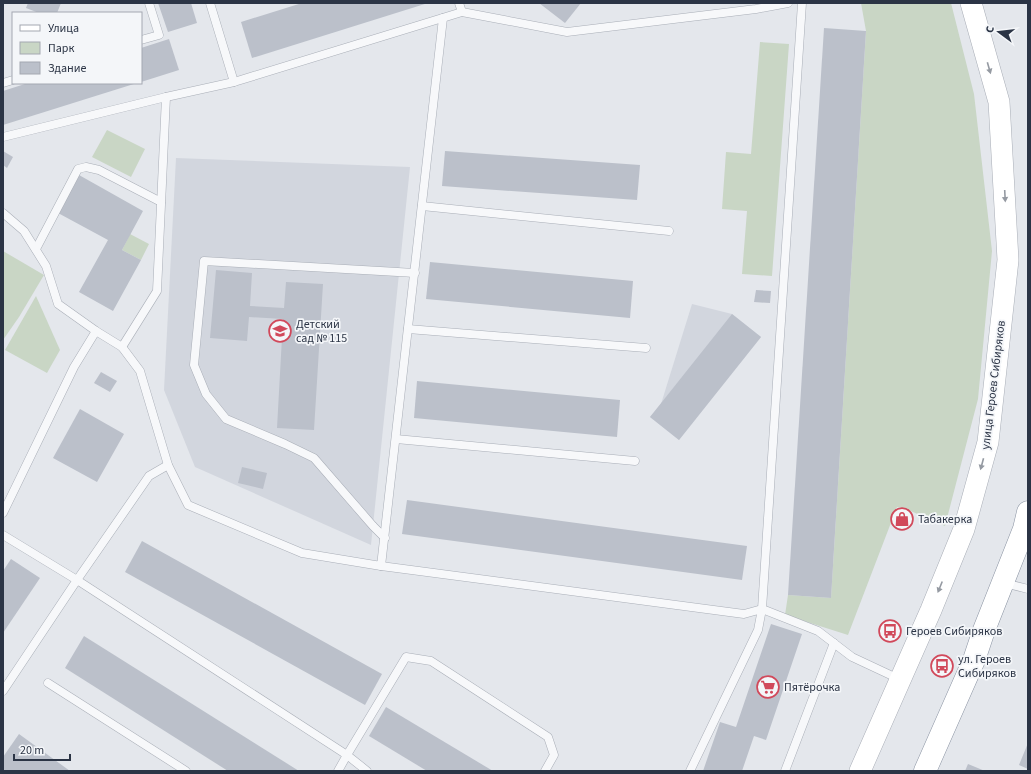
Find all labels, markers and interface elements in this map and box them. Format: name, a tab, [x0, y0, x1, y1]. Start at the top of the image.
legend	[12, 12, 142, 84]
north arrow	[979, 12, 1019, 52]
text: Улица	[48, 20, 79, 37]
text: С	[982, 24, 998, 35]
text: Парк	[48, 40, 74, 57]
text: Здание	[48, 60, 87, 77]
one-way arrow	[986, 62, 992, 74]
one-way arrow	[1001, 190, 1008, 202]
place label: Детский сад № 115	[296, 316, 347, 347]
school or university icon: Детский сад № 115	[267, 318, 293, 344]
street label: улица Героев Сибиряков	[977, 319, 1010, 451]
one-way arrow	[979, 458, 985, 470]
shop icon: Табакерка	[889, 506, 915, 532]
place label: Табакерка	[918, 511, 972, 528]
one-way arrow	[937, 581, 943, 593]
bus stop icon: Героев Сибиряков	[877, 618, 903, 644]
place label: Героев Сибиряков	[906, 623, 1002, 640]
place label: ул. Героев Сибиряков	[958, 651, 1016, 682]
bus stop icon: ул. Героев Сибиряков	[929, 653, 955, 679]
supermarket icon: Пятёрочка	[755, 674, 781, 700]
place label: Пятёрочка	[784, 679, 840, 696]
scale bar	[14, 736, 70, 762]
text: 20 m	[20, 742, 44, 759]

